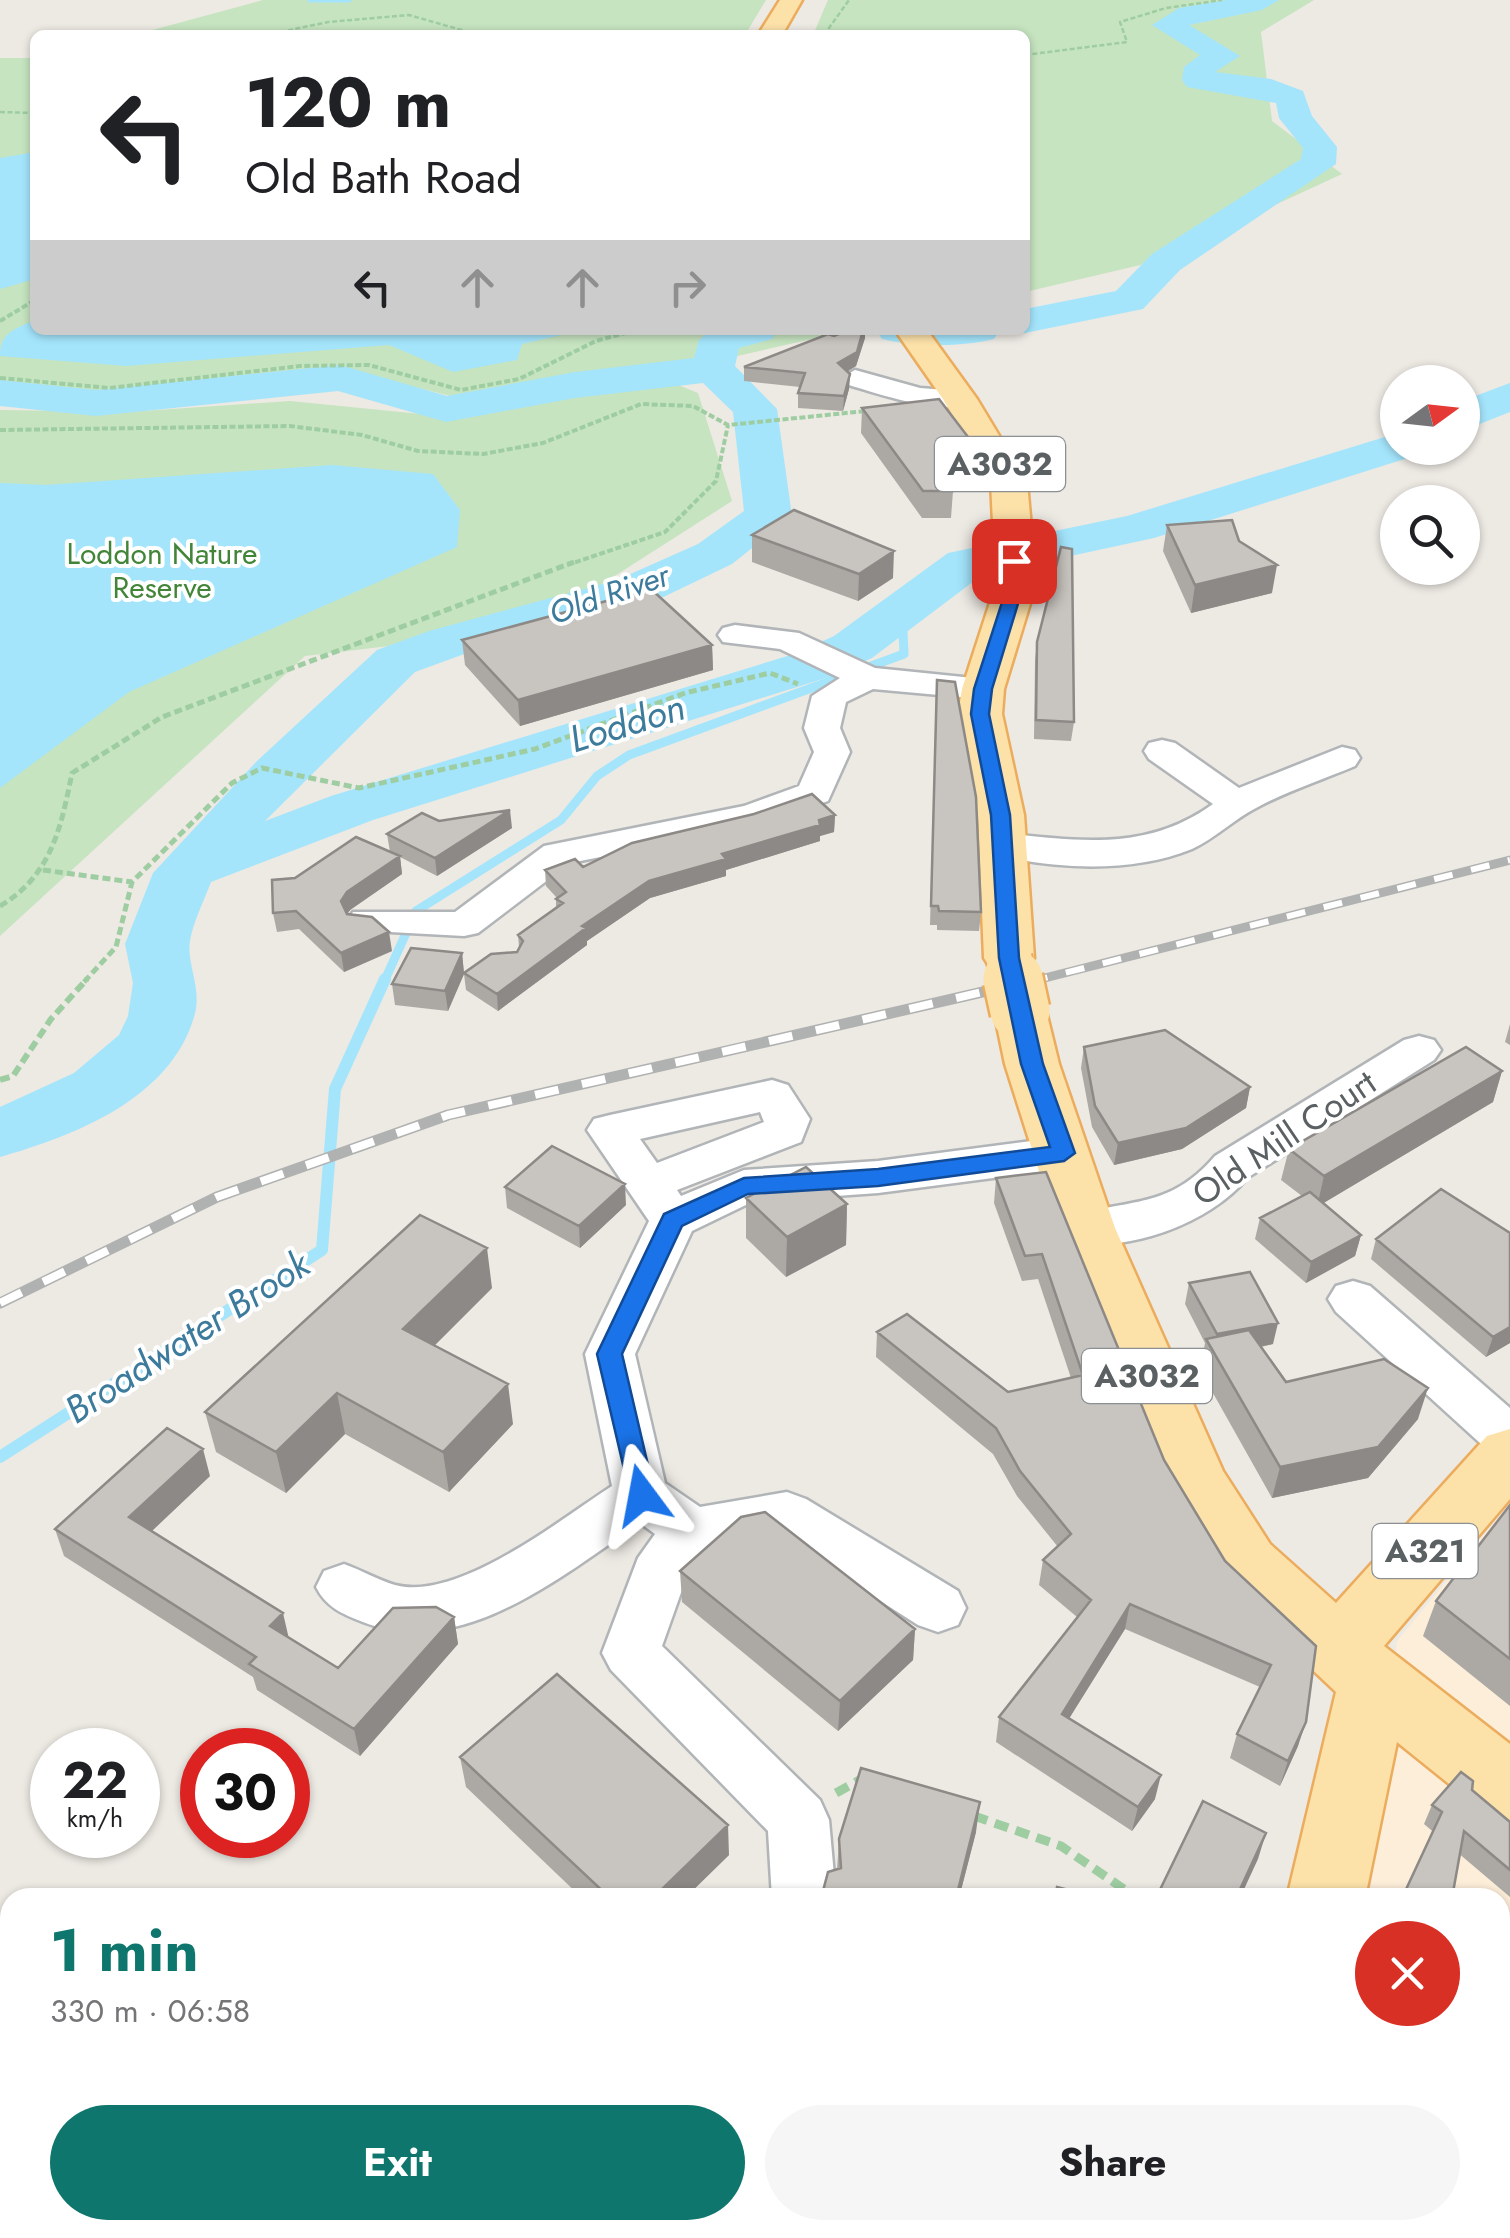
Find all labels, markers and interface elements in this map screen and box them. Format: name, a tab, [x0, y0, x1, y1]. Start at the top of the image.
text: 120 m	[245, 52, 451, 153]
icon: left	[80, 70, 210, 200]
text: Old Bath Road	[245, 145, 522, 210]
icon: left	[345, 260, 400, 315]
icon: ahead	[450, 260, 505, 315]
icon: ahead	[555, 260, 610, 315]
icon: right	[660, 260, 715, 315]
north arrow	[1380, 365, 1480, 465]
map controls	[1380, 365, 1480, 585]
road number: A3032	[935, 437, 1065, 491]
button: search	[1380, 485, 1480, 585]
pin	[972, 519, 1057, 604]
park label: Loddon Nature Reserve	[66, 532, 258, 609]
icon: arrive	[987, 534, 1042, 589]
water label: Old River	[543, 551, 677, 636]
water label: Loddon	[562, 679, 691, 766]
street label: Old Mill Court	[1182, 1058, 1386, 1218]
water label: Broadwater Brook	[53, 1236, 321, 1436]
road number: A3032	[1082, 1349, 1212, 1403]
position arrow	[590, 1443, 694, 1547]
road number: A321	[1372, 1524, 1478, 1578]
speed limit sign: 30	[180, 1728, 310, 1858]
text: 22	[62, 1744, 128, 1817]
text: km/h	[67, 1800, 123, 1836]
text: 1 min	[50, 1907, 199, 1994]
button: close	[1355, 1921, 1460, 2026]
text: 330 m · 06:58	[50, 1988, 250, 2034]
button: Exit	[50, 2105, 745, 2220]
button: Share	[765, 2105, 1460, 2220]

